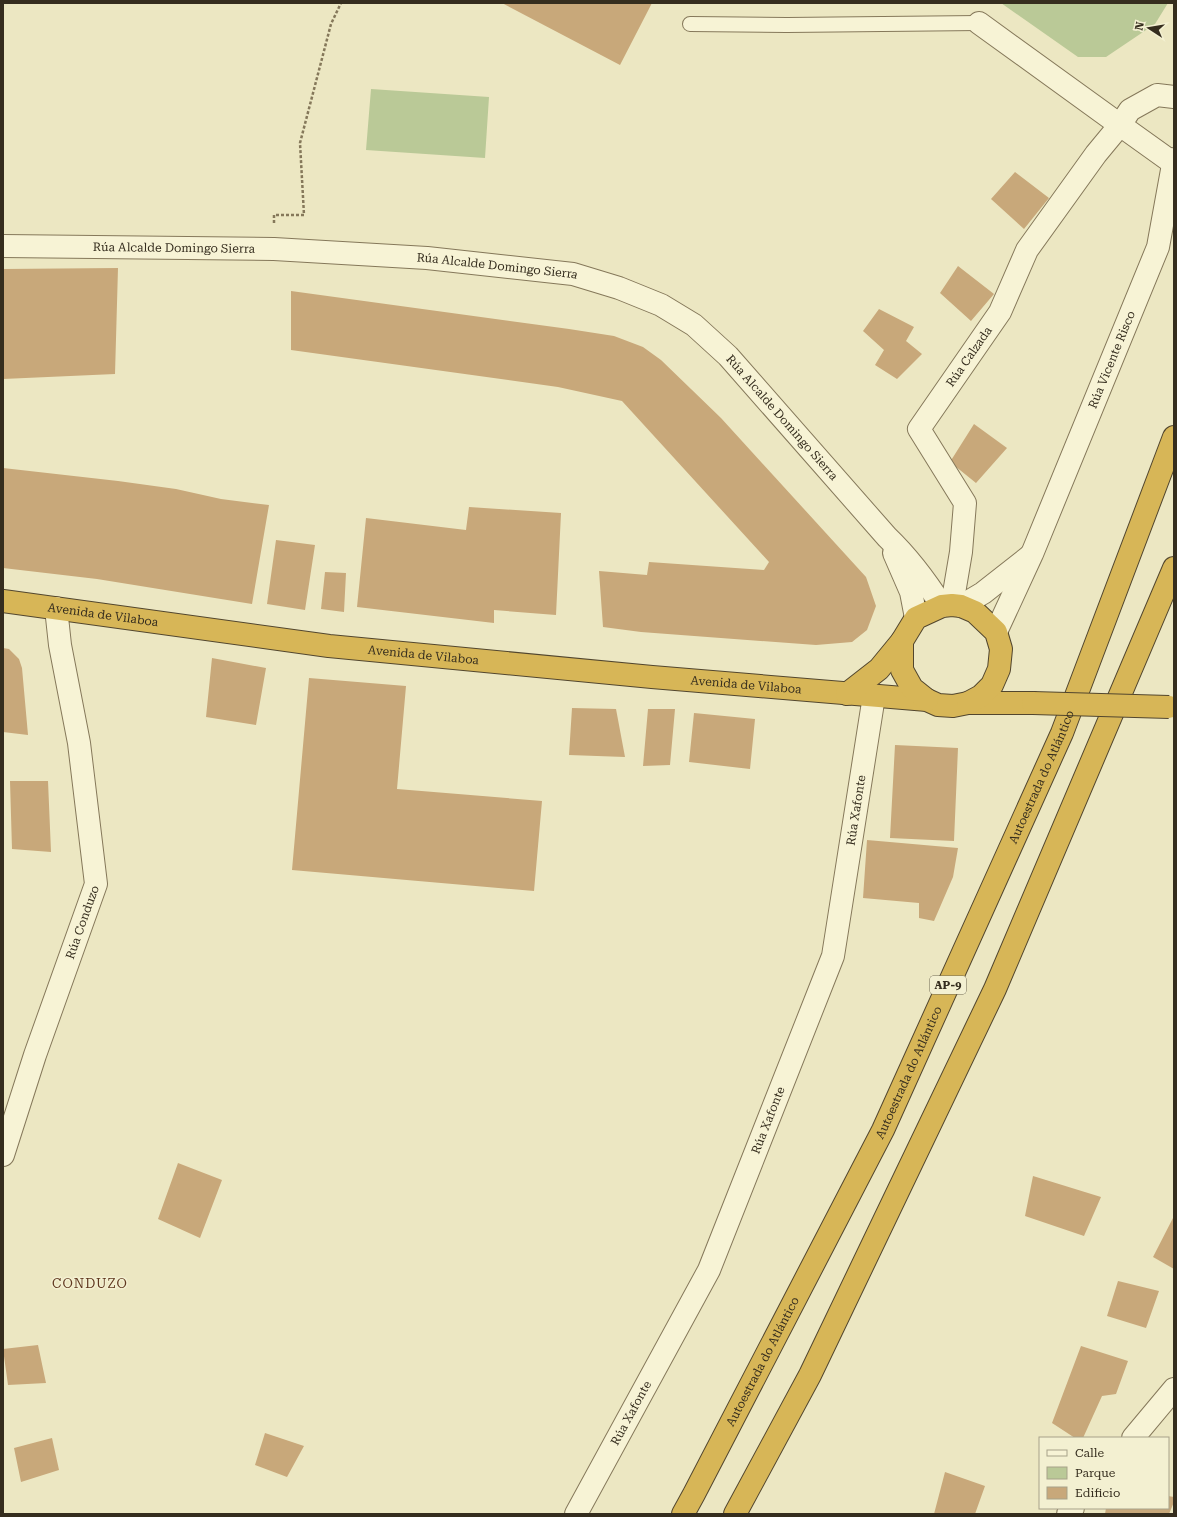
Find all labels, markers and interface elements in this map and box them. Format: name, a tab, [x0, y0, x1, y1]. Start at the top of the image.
north arrow	[1129, 8, 1169, 48]
text: N	[1132, 20, 1147, 32]
street label: Rúa Alcalde Domingo Sierra	[93, 240, 256, 256]
street label: Rúa Alcalde Domingo Sierra	[416, 250, 580, 282]
street label: Rúa Vicente Risco	[1085, 309, 1138, 411]
street label: Rúa Calzada	[943, 323, 995, 390]
street label: Rúa Alcalde Domingo Sierra	[723, 352, 841, 483]
street label: Avenida de Vilaboa	[47, 600, 160, 629]
street label: Avenida de Vilaboa	[367, 643, 480, 667]
street label: Avenida de Vilaboa	[690, 673, 803, 697]
street label: Autoestrada do Atlántico	[1006, 708, 1077, 846]
street label: Rúa Xafonte	[844, 774, 868, 847]
street label: Rúa Conduzo	[63, 883, 102, 961]
road number: AP-9	[930, 976, 966, 994]
street label: Autoestrada do Atlántico	[873, 1004, 945, 1141]
street label: Rúa Xafonte	[749, 1084, 788, 1156]
district label: CONDUZO	[52, 1276, 128, 1291]
street label: Autoestrada do Atlántico	[723, 1294, 802, 1429]
street label: Rúa Xafonte	[608, 1378, 654, 1448]
legend	[1039, 1437, 1169, 1509]
text: Calle	[1075, 1446, 1105, 1460]
text: Parque	[1075, 1466, 1116, 1480]
text: Edificio	[1075, 1486, 1120, 1500]

